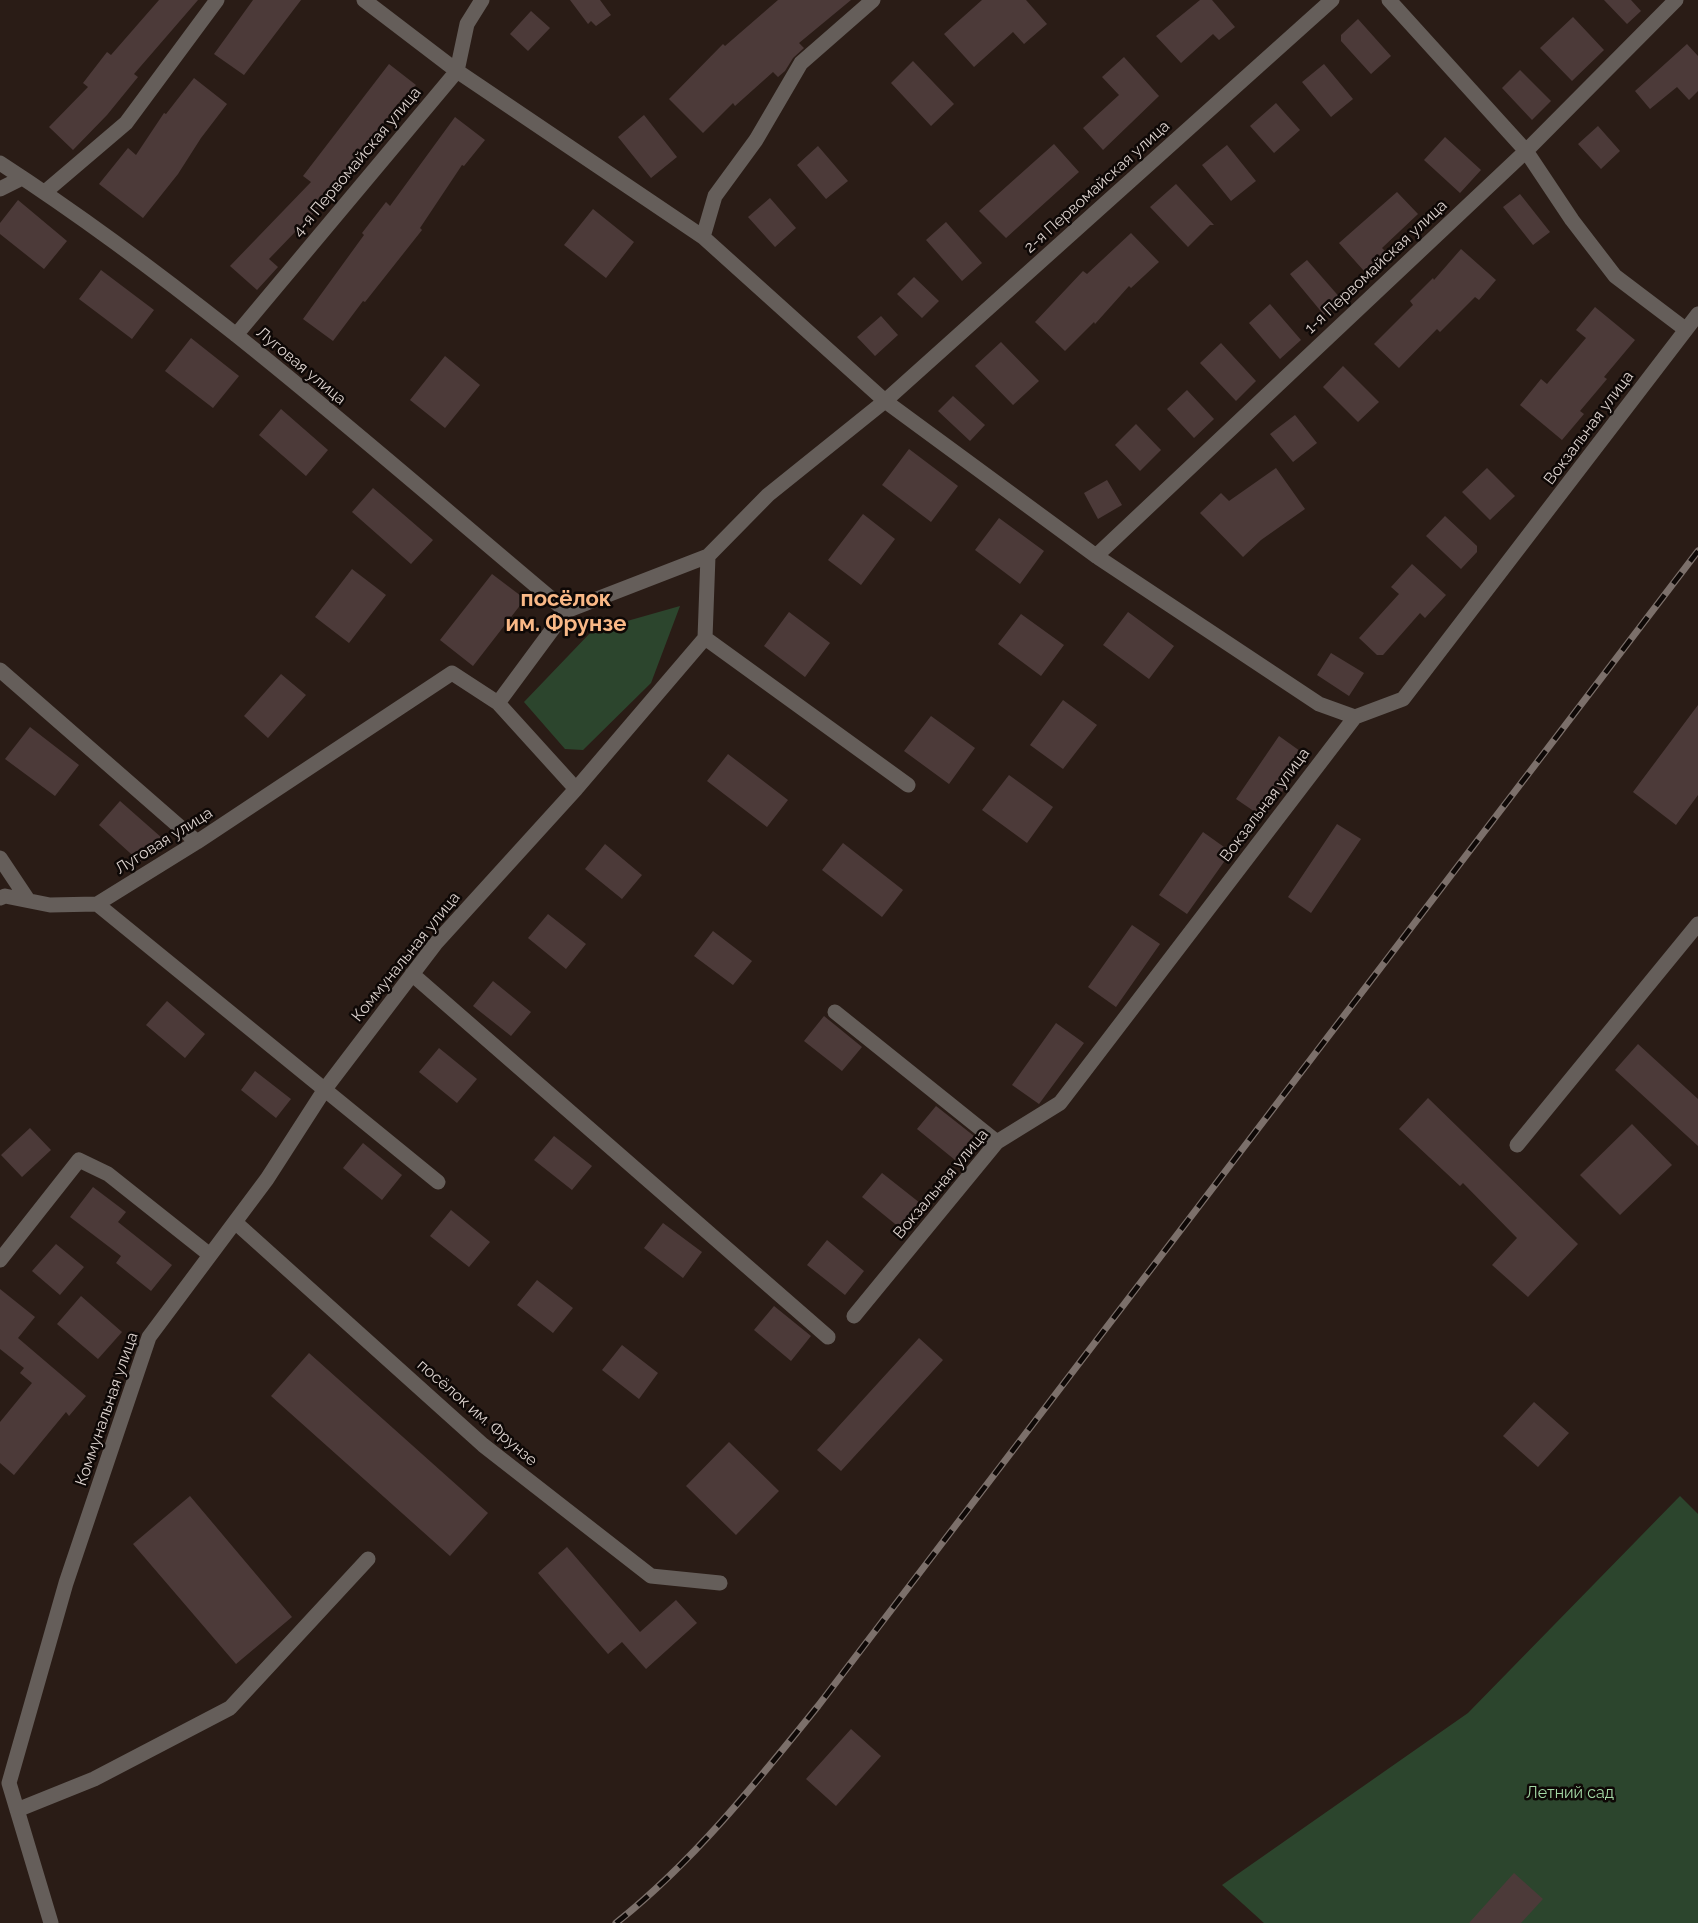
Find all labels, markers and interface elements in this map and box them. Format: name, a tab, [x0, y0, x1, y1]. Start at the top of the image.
street label: 4-я Первомайская улица	[289, 83, 425, 241]
street label: 2-я Первомайская улица	[1020, 117, 1174, 257]
street label: 1-я Первомайская улица	[1301, 196, 1451, 338]
street label: Луговая улица	[252, 323, 350, 409]
street label: Вокзальная улица	[1540, 367, 1638, 489]
district label: посёлок им. Фрунзе	[506, 586, 626, 638]
street label: Вокзальная улица	[1216, 744, 1314, 866]
street label: Луговая улица	[112, 803, 216, 879]
street label: Коммунальная улица	[348, 888, 464, 1026]
street label: Вокзальная улица	[890, 1125, 992, 1243]
street label: Коммунальная улица	[72, 1330, 142, 1488]
street label: посёлок им. Фрунзе	[413, 1356, 541, 1470]
park label: Летний сад	[1526, 1783, 1614, 1803]

